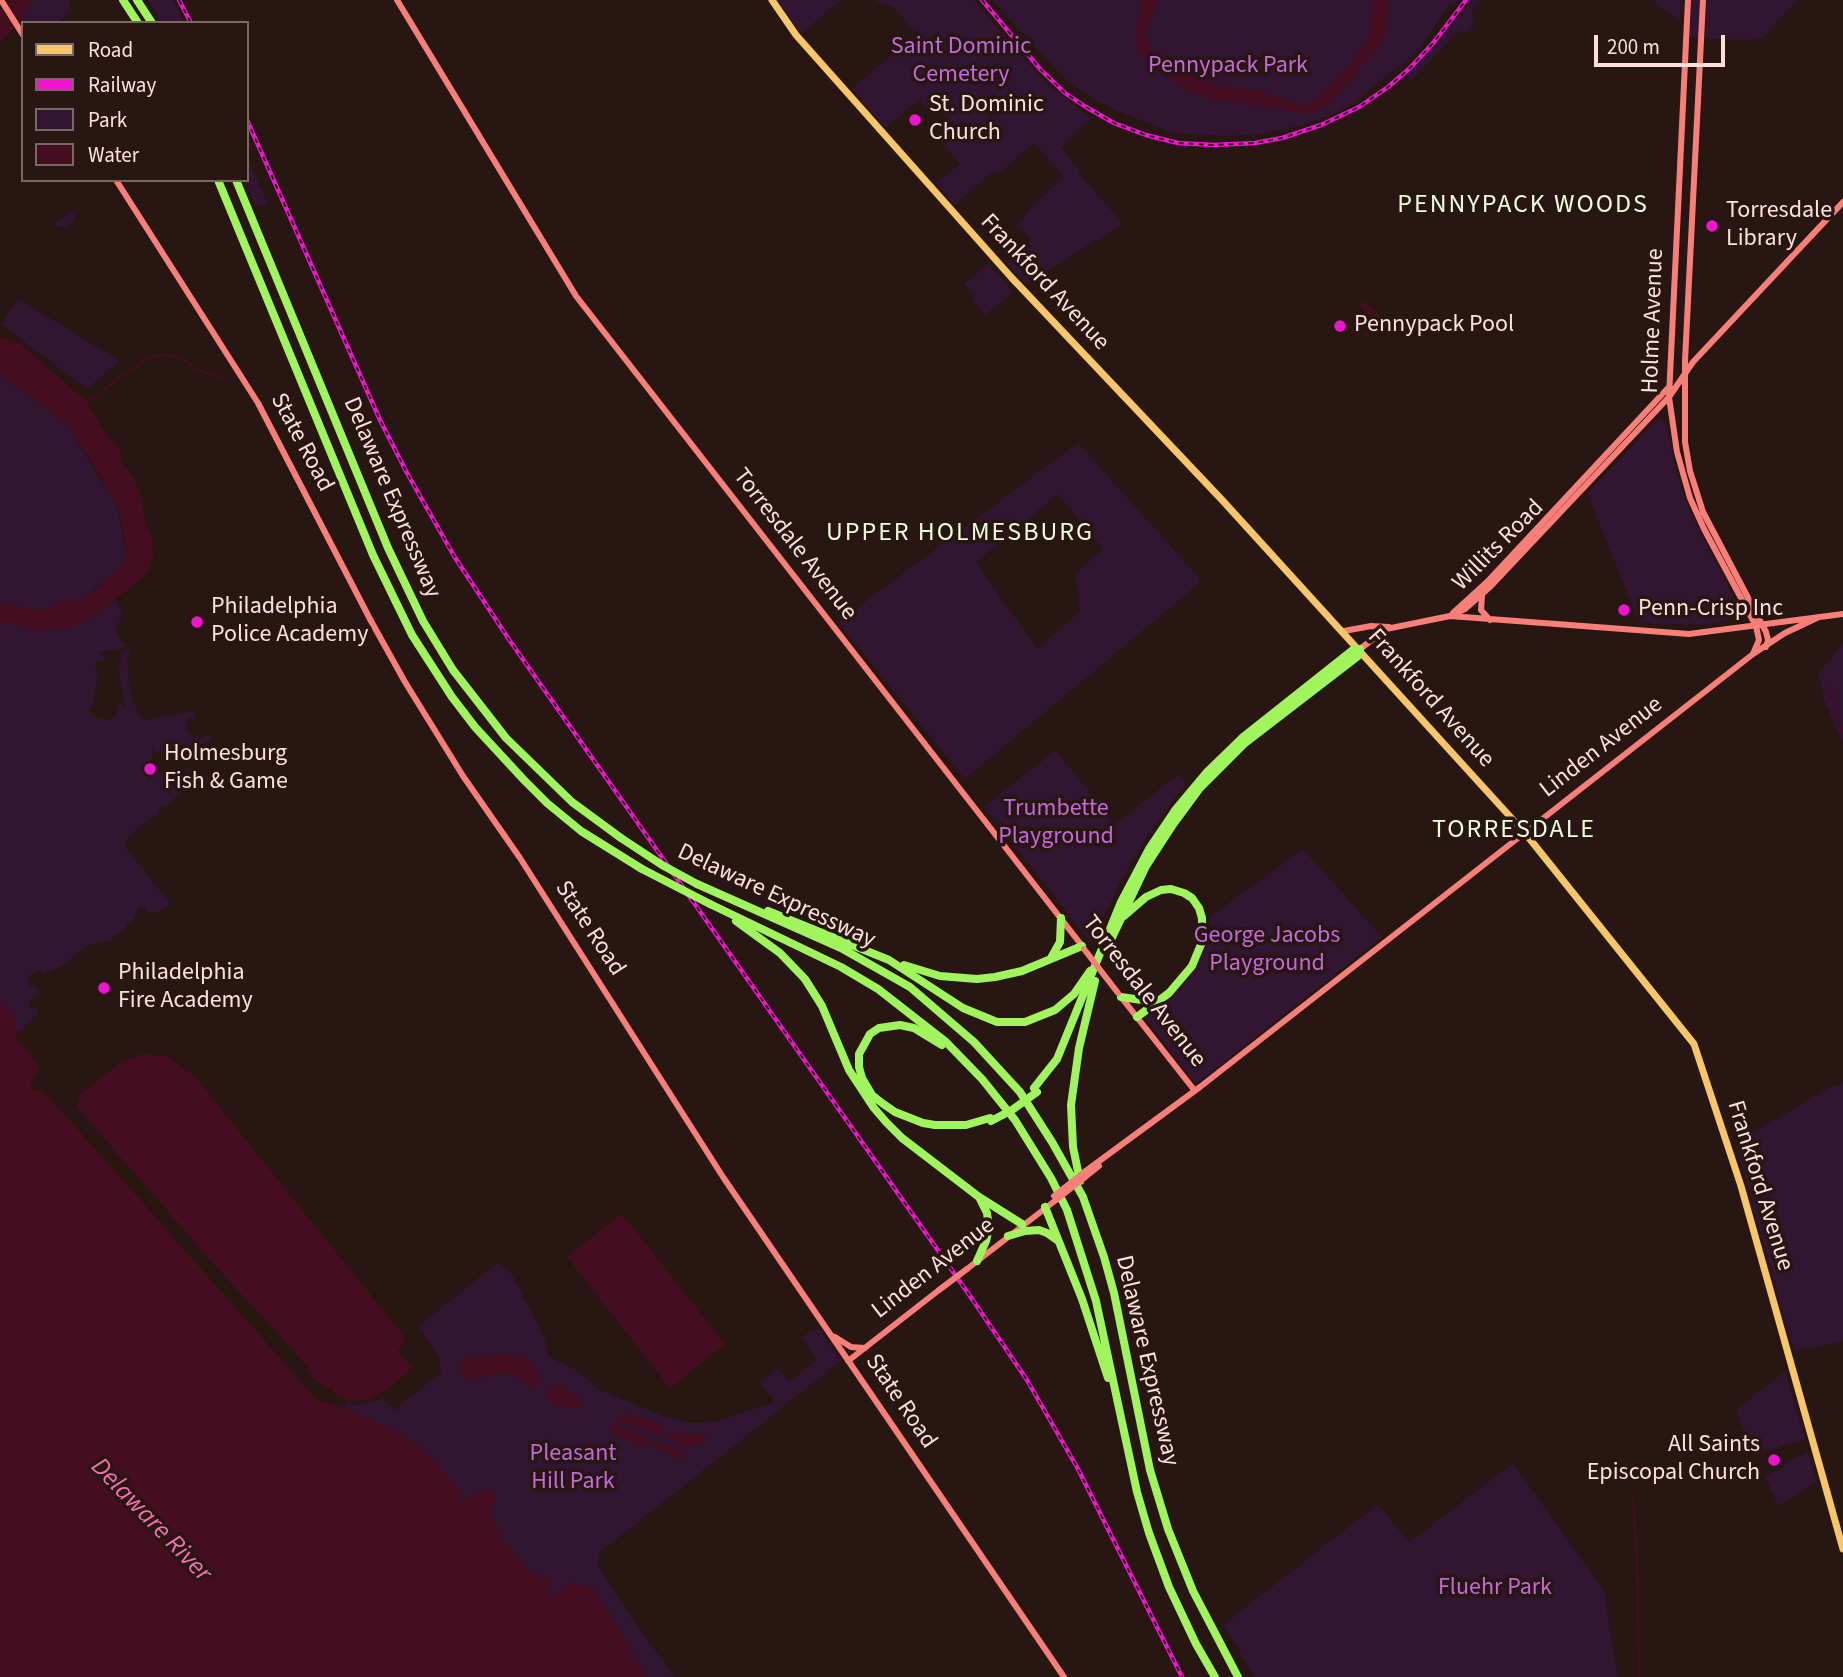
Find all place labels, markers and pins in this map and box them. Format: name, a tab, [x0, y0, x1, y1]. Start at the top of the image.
place label: St. Dominic Church	[929, 92, 1044, 148]
marker: St. Dominic Church	[907, 112, 923, 128]
place label: Torresdale Library	[1726, 198, 1832, 254]
marker: Torresdale Library	[1704, 218, 1720, 234]
place label: Pennypack Pool	[1354, 312, 1514, 340]
marker: Pennypack Pool	[1332, 318, 1348, 334]
place label: Philadelphia Police Academy	[211, 594, 368, 650]
place label: Penn-Crisp Inc	[1638, 596, 1783, 624]
marker: Penn-Crisp Inc	[1616, 602, 1632, 618]
marker: Philadelphia Police Academy	[189, 614, 205, 630]
place label: Holmesburg Fish & Game	[164, 741, 288, 797]
marker: Holmesburg Fish & Game	[142, 761, 158, 777]
place label: Philadelphia Fire Academy	[118, 960, 253, 1016]
marker: Philadelphia Fire Academy	[96, 980, 112, 996]
place label: All Saints Episcopal Church	[1587, 1432, 1760, 1488]
marker: All Saints Episcopal Church	[1766, 1452, 1782, 1468]

